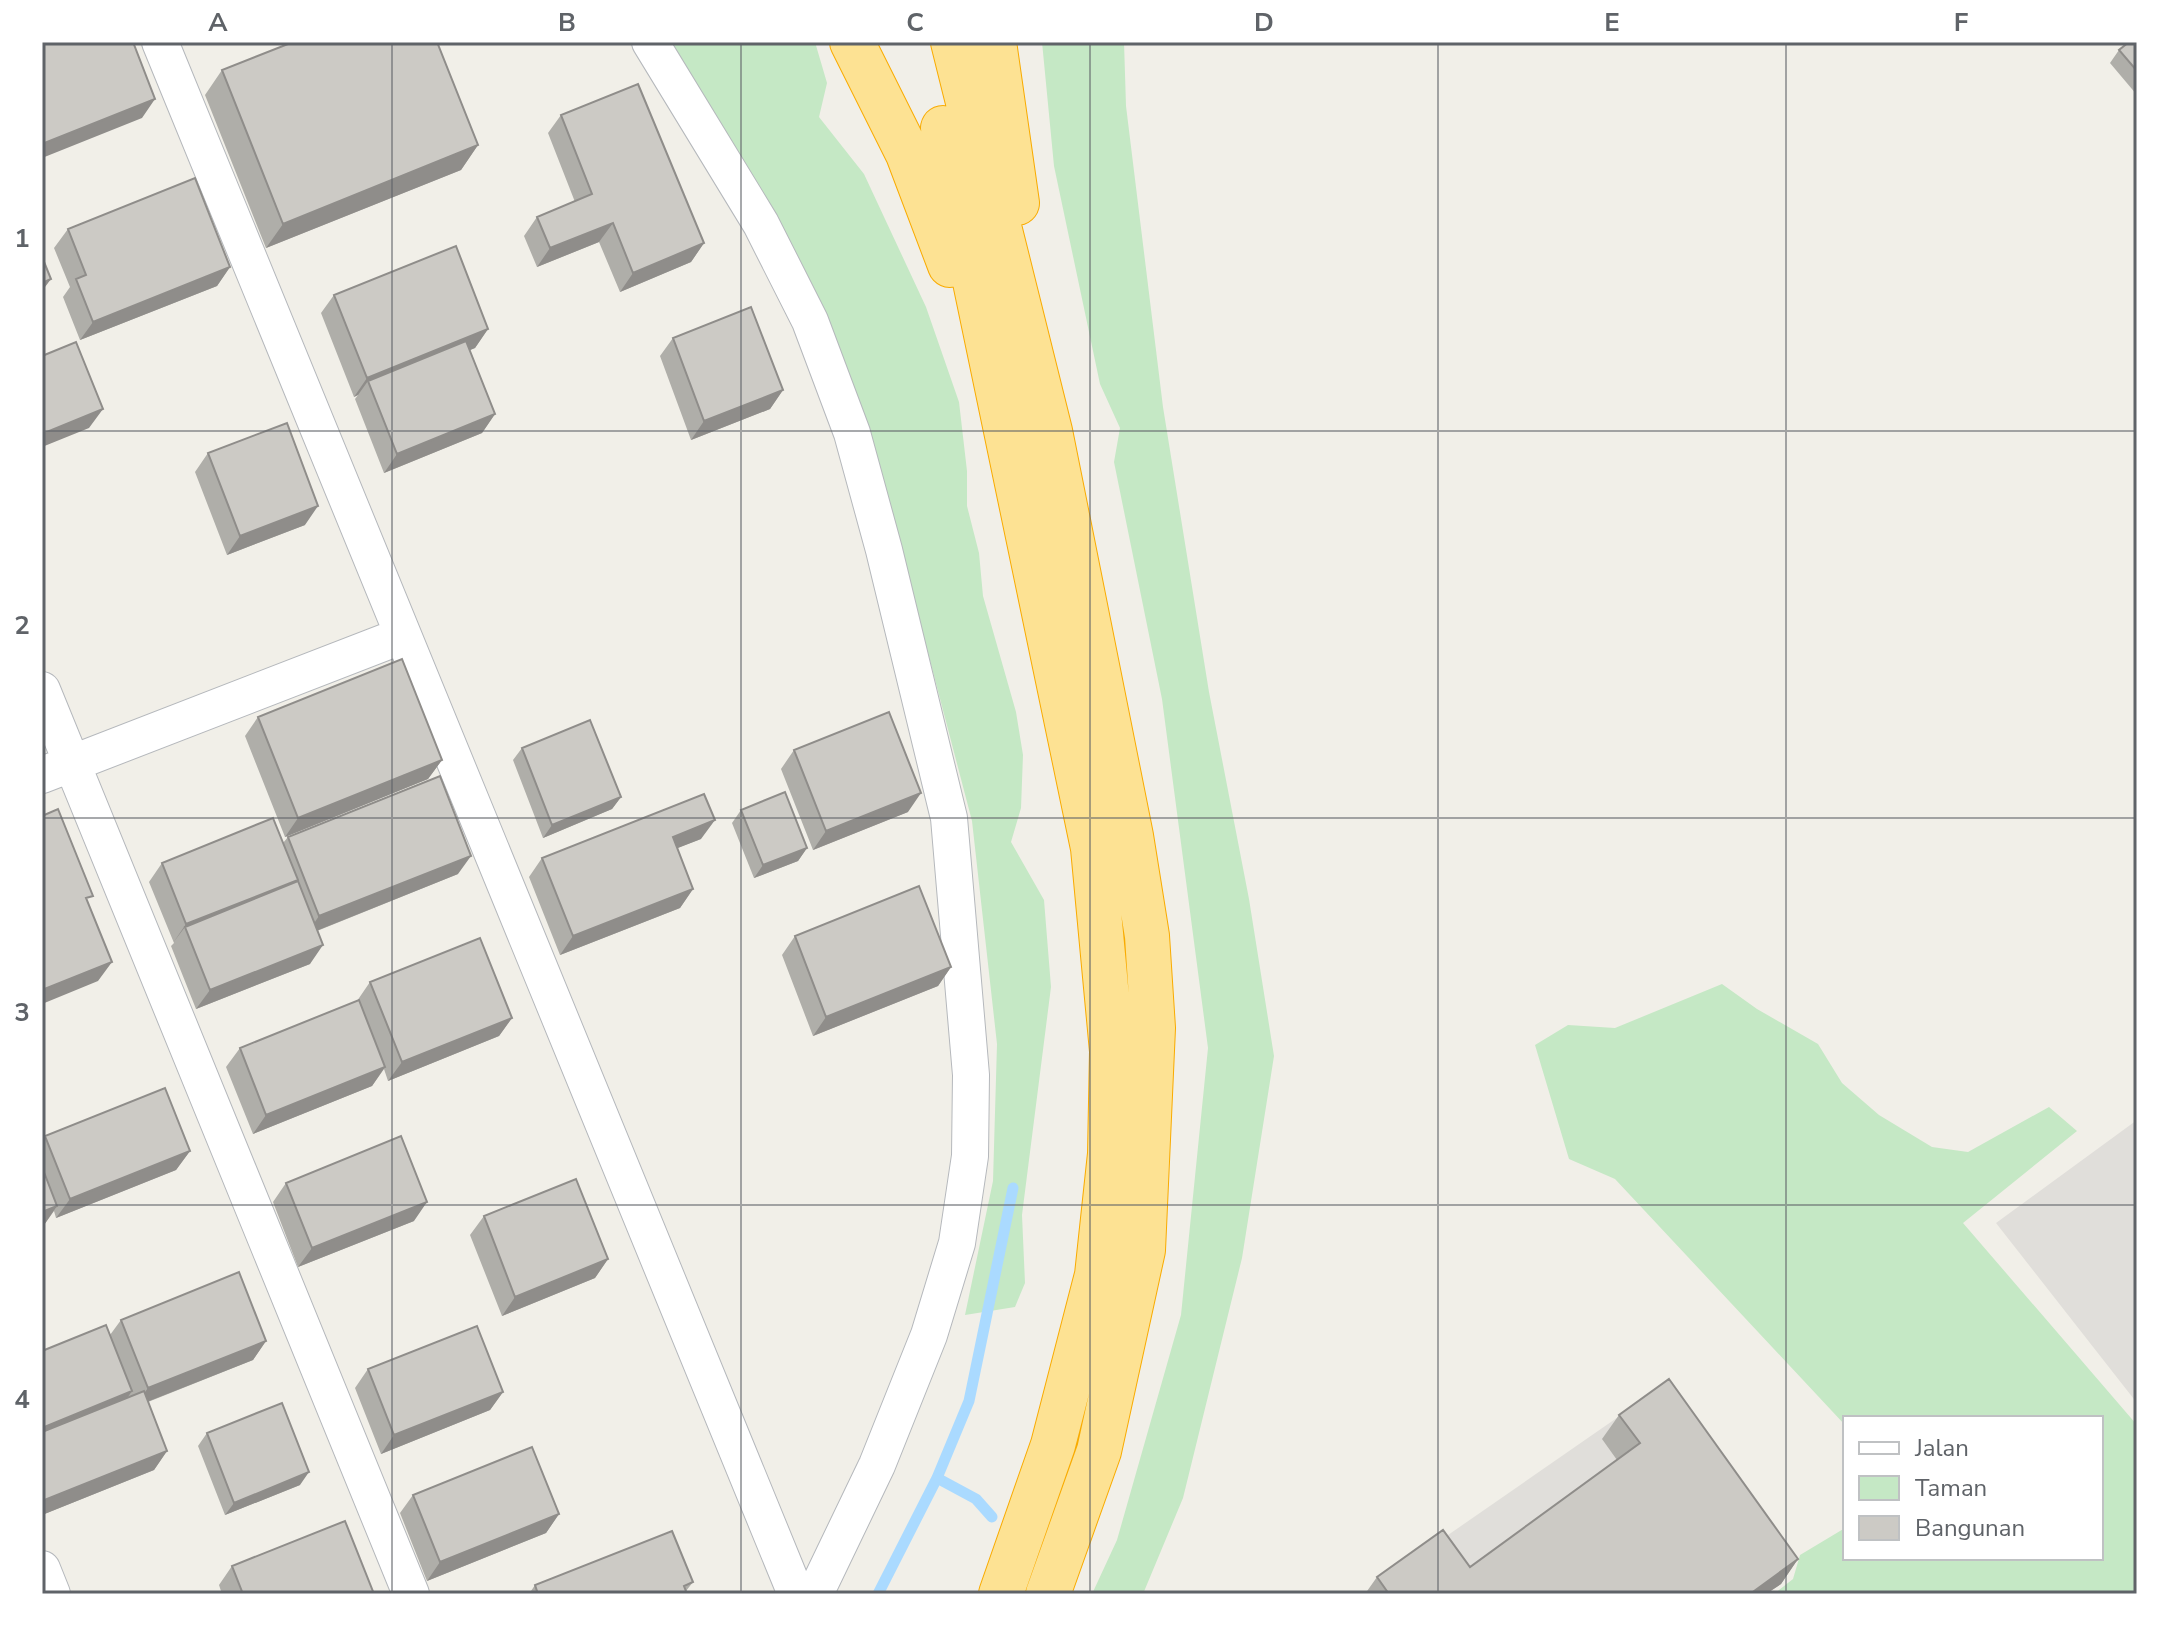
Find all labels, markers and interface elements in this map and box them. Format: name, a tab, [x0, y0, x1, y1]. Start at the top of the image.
text: A	[208, 5, 228, 40]
text: B	[558, 5, 576, 40]
text: C	[906, 5, 924, 40]
text: D	[1254, 5, 1274, 40]
text: E	[1604, 5, 1620, 40]
text: F	[1954, 5, 1968, 40]
text: 1	[14, 221, 30, 256]
text: 2	[14, 608, 30, 643]
text: 3	[14, 995, 30, 1030]
text: 4	[14, 1382, 30, 1417]
legend	[1843, 1416, 2103, 1560]
text: Jalan	[1914, 1432, 1969, 1464]
text: Taman	[1915, 1472, 1987, 1504]
text: Bangunan	[1915, 1512, 2025, 1544]

